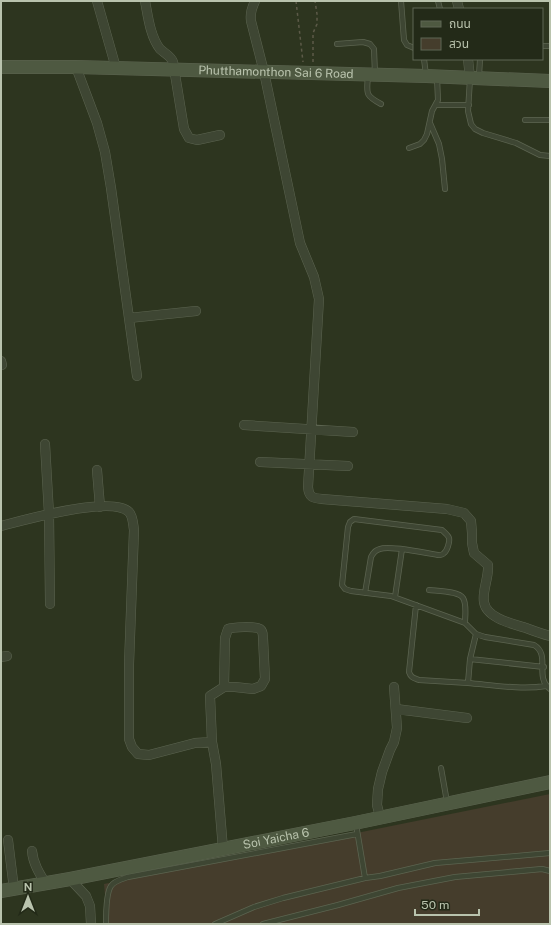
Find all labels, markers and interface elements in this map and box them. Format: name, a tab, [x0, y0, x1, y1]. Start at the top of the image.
legend	[413, 8, 543, 60]
text: ถนน	[449, 17, 471, 31]
text: สวน	[449, 37, 469, 51]
street label: Phutthamonthon Sai 6 Road	[198, 63, 354, 81]
street label: Soi Yaicha 6	[242, 825, 310, 852]
north arrow	[8, 877, 48, 917]
text: N	[24, 881, 32, 893]
scale bar	[415, 891, 479, 917]
text: 50 m	[421, 898, 449, 912]

